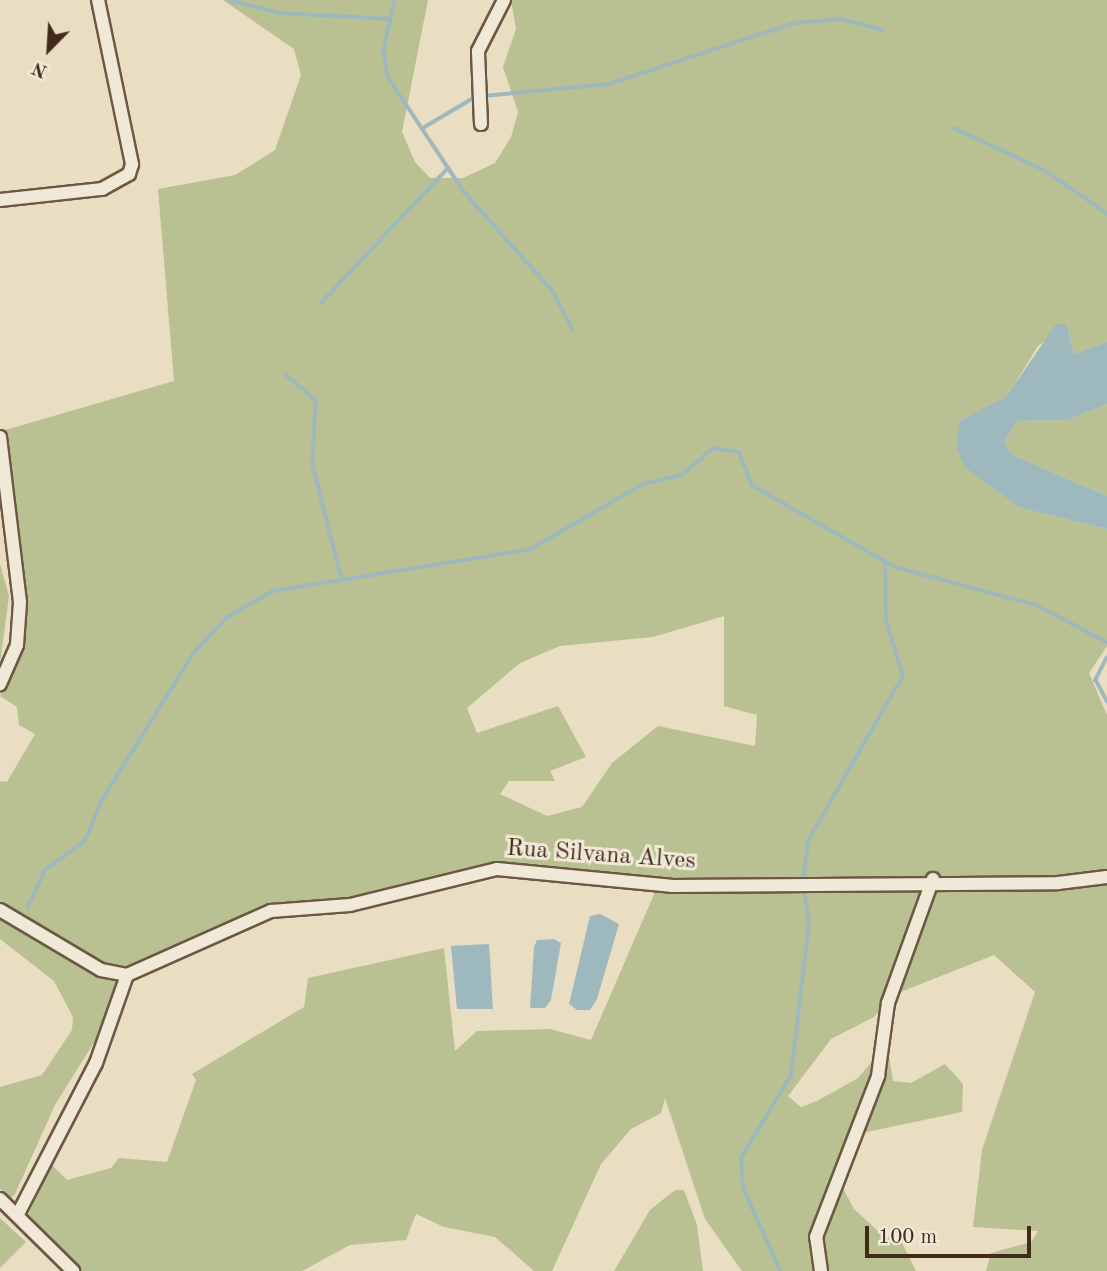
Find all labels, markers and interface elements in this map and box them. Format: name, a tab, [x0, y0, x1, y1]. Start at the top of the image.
north arrow	[14, 14, 84, 84]
text: N	[30, 57, 51, 80]
street label: Rua Silvana Alves	[505, 835, 697, 877]
scale bar	[869, 1212, 1035, 1256]
text: 100 m	[878, 1227, 937, 1248]

